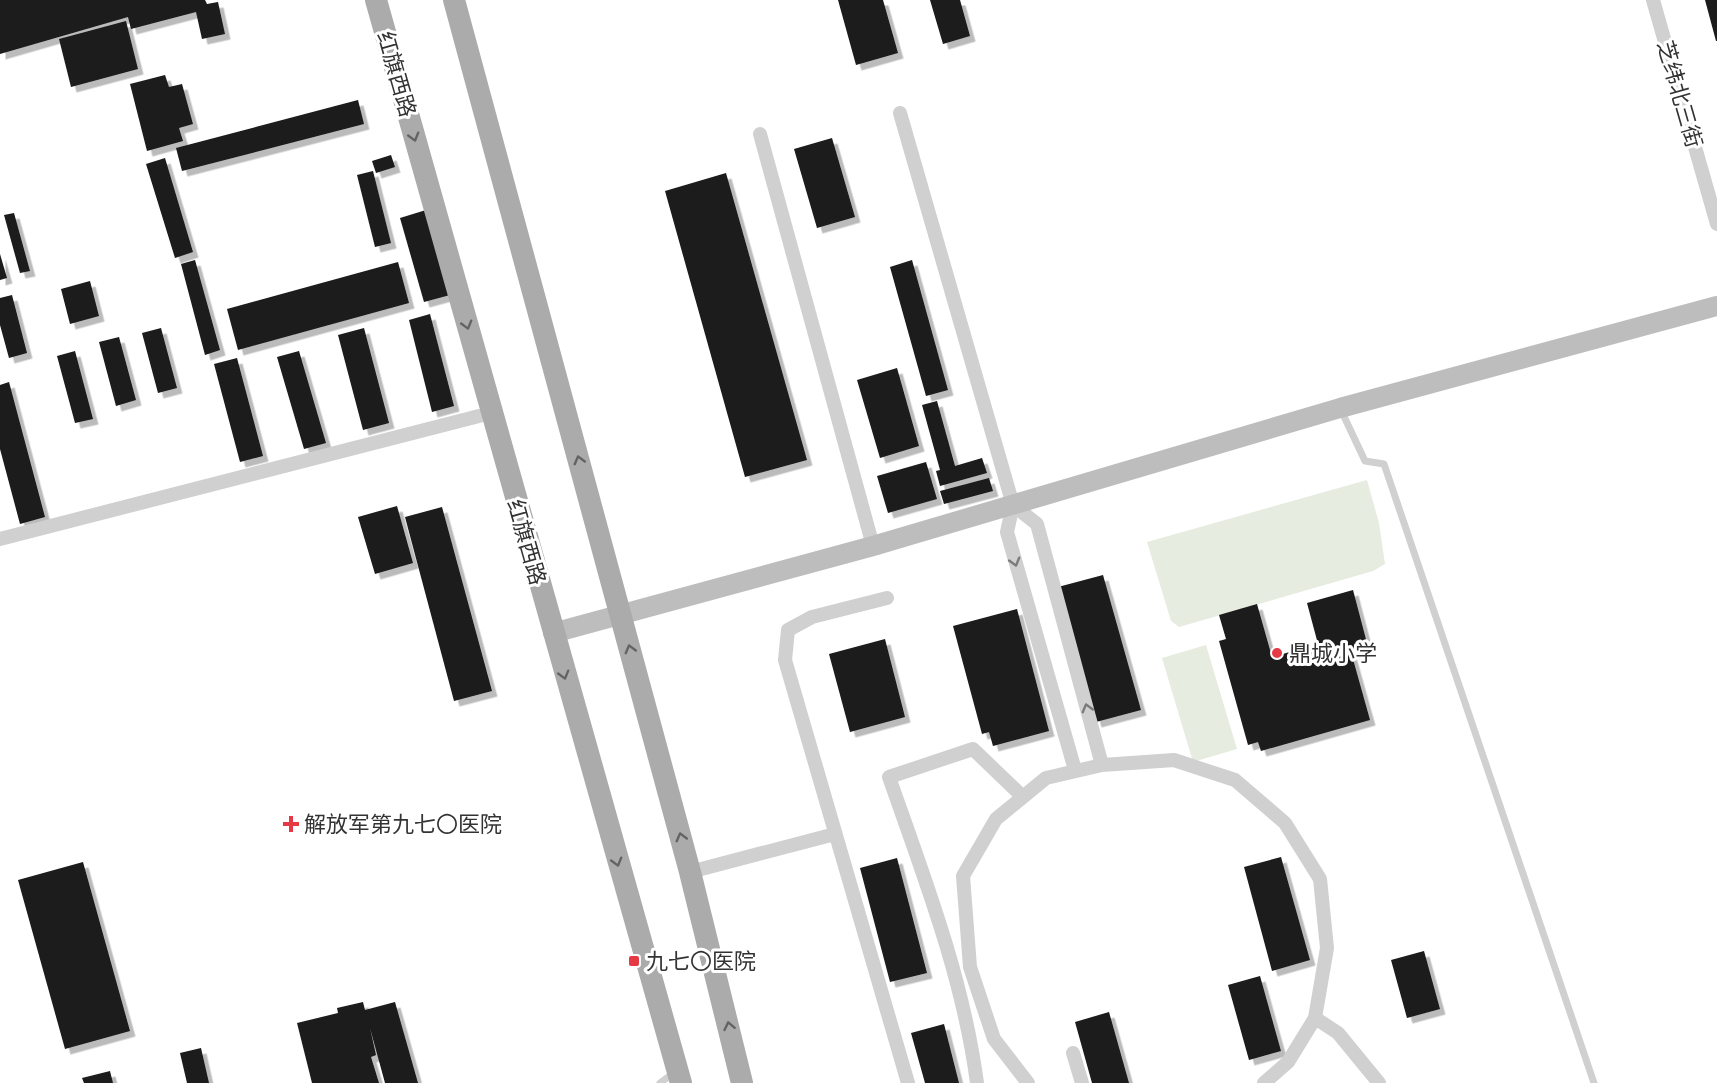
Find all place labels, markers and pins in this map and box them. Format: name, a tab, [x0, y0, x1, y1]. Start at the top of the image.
place label: 鼎城小学	[1289, 639, 1377, 667]
marker: 鼎城小学	[1270, 646, 1284, 660]
place label: 解放军第九七〇医院	[304, 810, 502, 838]
marker: 解放军第九七〇医院	[282, 815, 300, 833]
place label: 九七〇医院	[646, 947, 756, 975]
marker: 九七〇医院	[627, 954, 641, 968]

